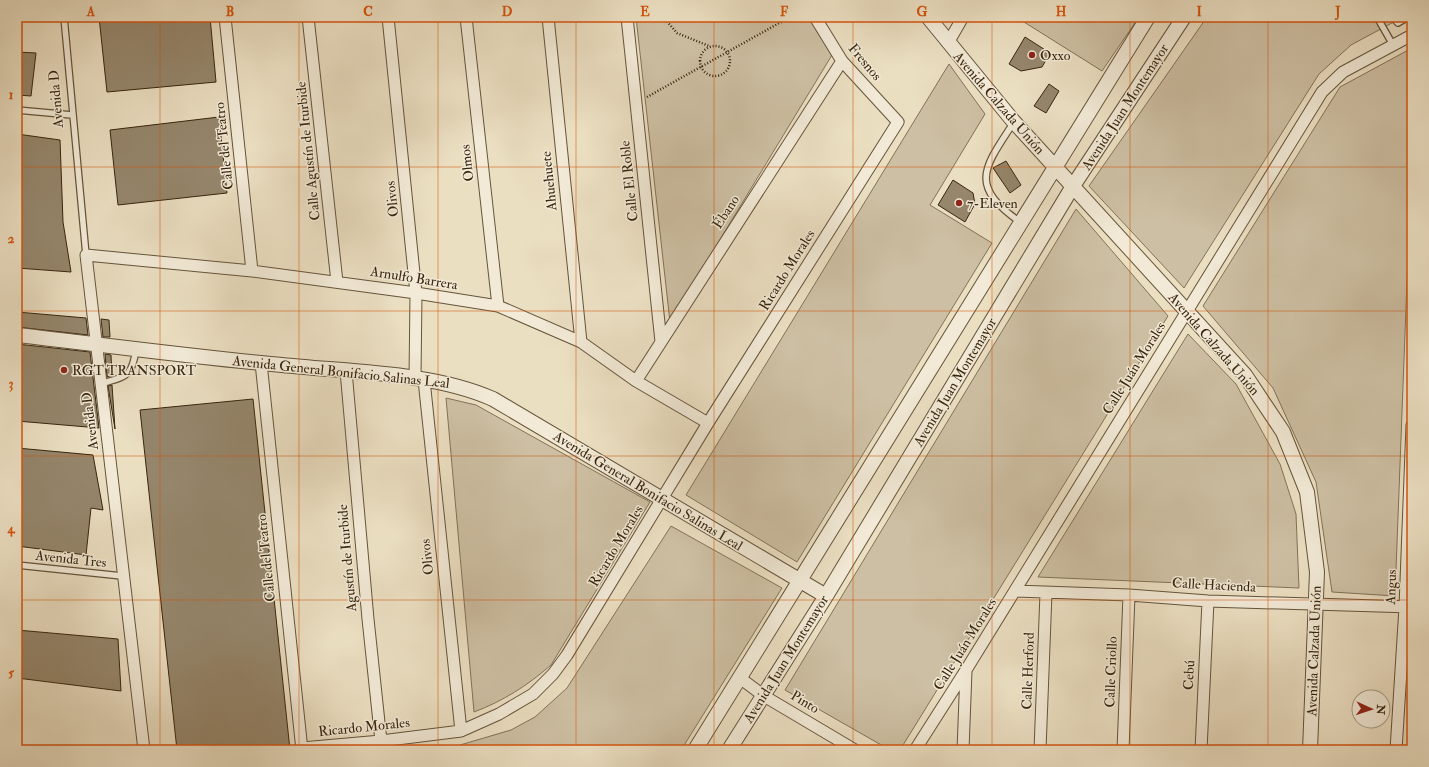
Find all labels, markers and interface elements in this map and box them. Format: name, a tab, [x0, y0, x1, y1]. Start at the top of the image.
text: A	[86, 4, 96, 20]
text: B	[226, 4, 234, 20]
text: C	[363, 4, 373, 20]
text: D	[502, 4, 513, 20]
text: E	[640, 4, 650, 20]
text: F	[780, 4, 789, 20]
text: G	[917, 4, 928, 20]
text: H	[1056, 4, 1067, 20]
text: I	[1196, 4, 1202, 20]
text: J	[1334, 4, 1341, 21]
street label: Fresnos	[845, 40, 885, 84]
street label: Avenida Juan Montemayor	[1077, 40, 1174, 175]
street label: Avenida Calzada Unión	[949, 47, 1048, 158]
place label: Oxxo	[1040, 47, 1071, 64]
marker: Oxxo	[1027, 50, 1037, 60]
street label: Avenida D	[45, 69, 67, 130]
street label: Calle Agustín de Iturbide	[292, 81, 324, 221]
text: 1	[9, 87, 14, 103]
street label: Calle del Teatro	[211, 101, 237, 191]
street label: Calle El Roble	[616, 140, 642, 222]
street label: Olmos	[457, 143, 477, 182]
street label: Ahuehuete	[537, 150, 561, 213]
street label: Olivos	[382, 180, 402, 218]
street label: Ébano	[709, 192, 743, 232]
place label: 7-Eleven	[967, 195, 1018, 212]
marker: 7-Eleven	[954, 198, 964, 208]
street label: Ricardo Morales	[755, 226, 819, 314]
text: 2	[8, 231, 15, 247]
street label: Arnulfo Barrera	[368, 263, 459, 293]
street label: Avenida Calzada Unión	[1164, 288, 1263, 399]
street label: Avenida Juan Montemayor	[909, 314, 1001, 451]
street label: Calle Juán Morales	[1099, 319, 1169, 417]
street label: Avenida General Bonifacio Salinas Leal	[231, 352, 451, 392]
place label: RGT TRANSPORT	[72, 362, 197, 379]
marker: RGT TRANSPORT	[59, 365, 69, 375]
text: 3	[9, 376, 14, 392]
street label: Avenida D	[78, 391, 102, 452]
street label: Avenida General Bonifacio Salinas Leal	[549, 427, 746, 555]
street label: Ricardo Morales	[585, 502, 647, 590]
street label: Agustín de Iturbide	[334, 503, 360, 613]
street label: Calle del Teatro	[253, 513, 279, 603]
text: 4	[6, 521, 15, 537]
street label: Olivos	[417, 538, 437, 576]
street label: Avenida Tres	[34, 547, 108, 571]
street label: Angus	[1382, 569, 1400, 606]
street label: Calle Hacienda	[1172, 574, 1257, 596]
street label: Avenida Calzada Unión	[1303, 585, 1325, 718]
street label: Avenida Juan Montemayor	[739, 591, 834, 727]
street label: Calle Juán Morales	[930, 595, 1000, 693]
street label: Calle Herford	[1018, 632, 1038, 710]
street label: Calle Criollo	[1101, 636, 1121, 708]
street label: Cebú	[1180, 659, 1198, 691]
text: 5	[8, 665, 14, 681]
street label: Pinto	[788, 687, 823, 717]
north arrow	[1351, 689, 1391, 729]
text: N	[1374, 703, 1387, 716]
street label: Ricardo Morales	[317, 714, 411, 740]

